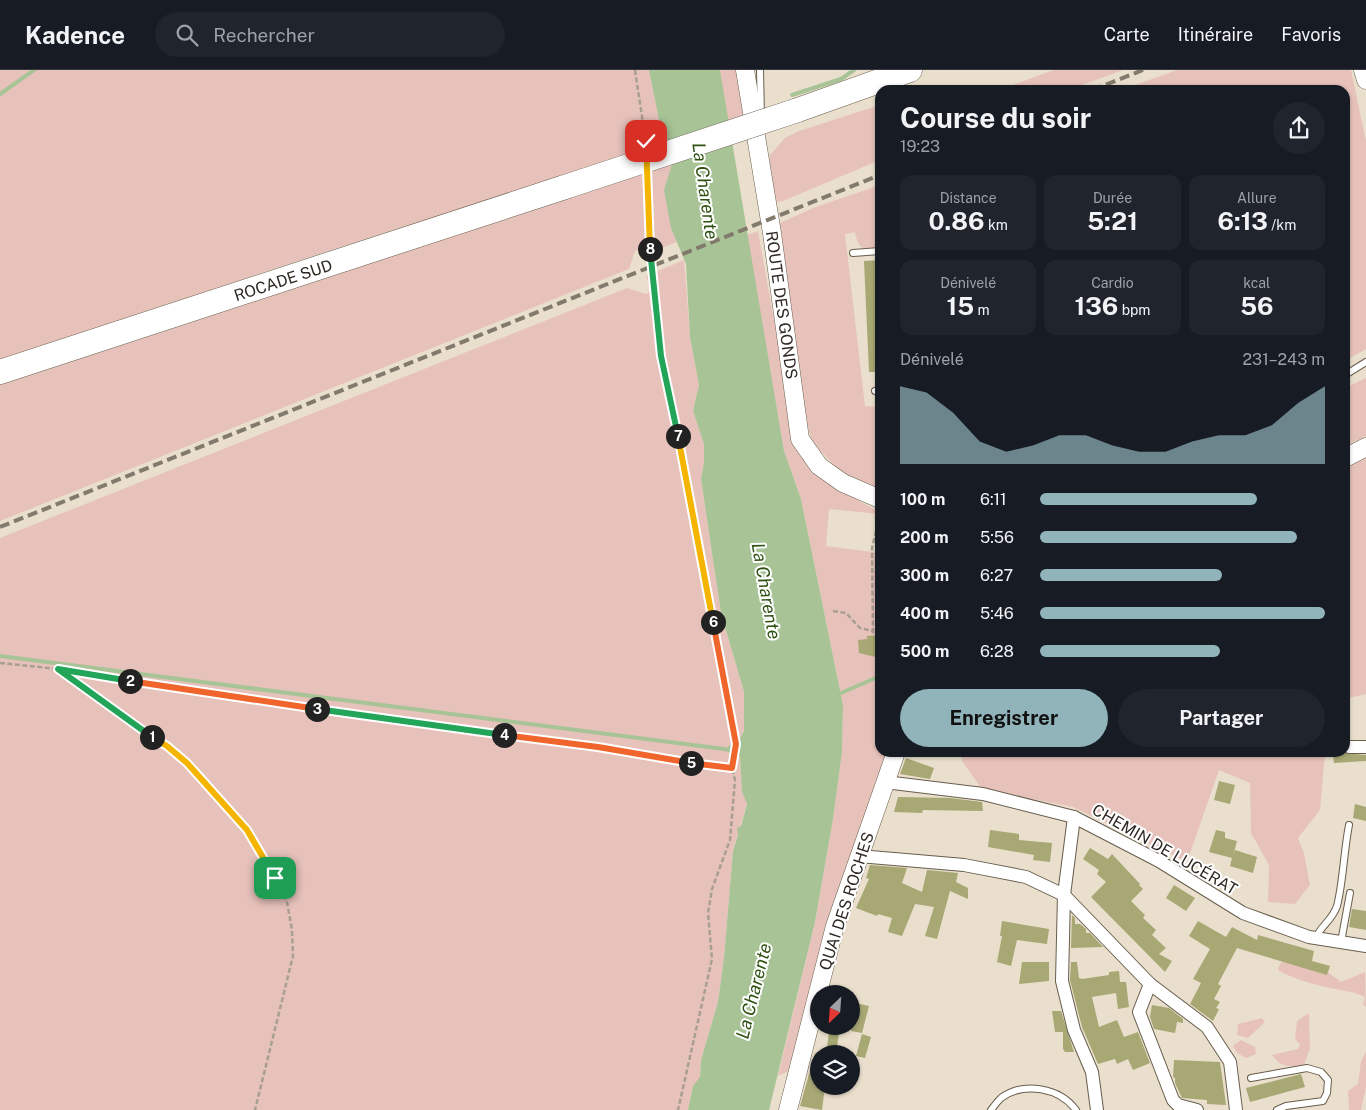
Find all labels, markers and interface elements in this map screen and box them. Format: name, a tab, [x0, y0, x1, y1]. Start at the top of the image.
search box	[155, 12, 505, 57]
text: Kadence	[25, 21, 125, 49]
icon: search	[173, 21, 201, 49]
text: Rechercher	[213, 24, 315, 46]
text: Carte	[1104, 24, 1150, 45]
text: Itinéraire	[1178, 24, 1253, 45]
text: Favoris	[1281, 24, 1341, 45]
text: Course du soir	[900, 101, 1091, 134]
button: share	[1273, 102, 1325, 154]
pin	[625, 120, 667, 162]
icon: check	[632, 127, 660, 155]
text: 19:23	[900, 137, 940, 156]
water label: La Charente	[688, 141, 723, 241]
text: Distance	[940, 190, 997, 206]
text: Durée	[1093, 190, 1132, 206]
text: Allure	[1237, 190, 1277, 206]
text: 0.86	[928, 206, 985, 236]
text: 5:21	[1087, 206, 1138, 236]
text: 6:13	[1217, 206, 1268, 236]
text: km	[985, 217, 1008, 233]
text: /km	[1268, 217, 1296, 233]
street label: ROUTE DES GONDS	[762, 230, 801, 380]
pin: 8	[638, 236, 662, 262]
text: 8	[646, 241, 655, 257]
street label: ROCADE SUD	[231, 256, 335, 305]
text: Dénivelé	[940, 275, 996, 291]
text: Cardio	[1091, 275, 1134, 291]
text: kcal	[1243, 275, 1270, 291]
text: 15	[947, 291, 974, 321]
text: 136	[1075, 291, 1118, 321]
text: 56	[1240, 291, 1274, 321]
text: m	[974, 302, 990, 318]
text: bpm	[1118, 302, 1150, 318]
text: Dénivelé	[900, 350, 964, 369]
text: 231–243 m	[1243, 350, 1325, 369]
pin: 7	[666, 424, 690, 448]
text: 7	[674, 428, 683, 444]
text: 100 m	[900, 490, 945, 509]
text: 6:11	[980, 490, 1007, 509]
text: 200 m	[900, 528, 949, 547]
text: 5:56	[980, 528, 1014, 547]
water label: La Charente	[748, 541, 785, 641]
text: 300 m	[900, 566, 949, 585]
text: 6:27	[980, 566, 1013, 585]
text: 400 m	[900, 604, 949, 623]
text: 5:46	[980, 604, 1014, 623]
pin: 6	[700, 610, 726, 634]
text: 6	[709, 614, 718, 630]
text: 500 m	[900, 642, 949, 661]
text: 6:28	[980, 642, 1014, 661]
pin: 2	[118, 668, 142, 694]
text: 2	[126, 673, 135, 689]
button: Enregistrer	[900, 689, 1108, 747]
button: Partager	[1118, 689, 1325, 747]
pin: 3	[304, 696, 330, 722]
text: 3	[313, 701, 322, 717]
pin: 4	[492, 722, 516, 748]
pin: 1	[140, 724, 164, 750]
text: 4	[500, 727, 509, 743]
text: 1	[150, 729, 156, 745]
pin: 5	[678, 750, 704, 776]
text: 5	[687, 755, 696, 771]
street label: CHEMIN DE LUCÉRAT	[1089, 799, 1242, 899]
street label: QUAI DES ROCHES	[815, 830, 878, 973]
pin	[254, 857, 296, 899]
icon: arrive	[261, 864, 289, 892]
water label: La Charente	[731, 941, 776, 1041]
north arrow	[810, 985, 860, 1035]
map controls	[810, 985, 860, 1095]
button: layers	[810, 1045, 860, 1095]

